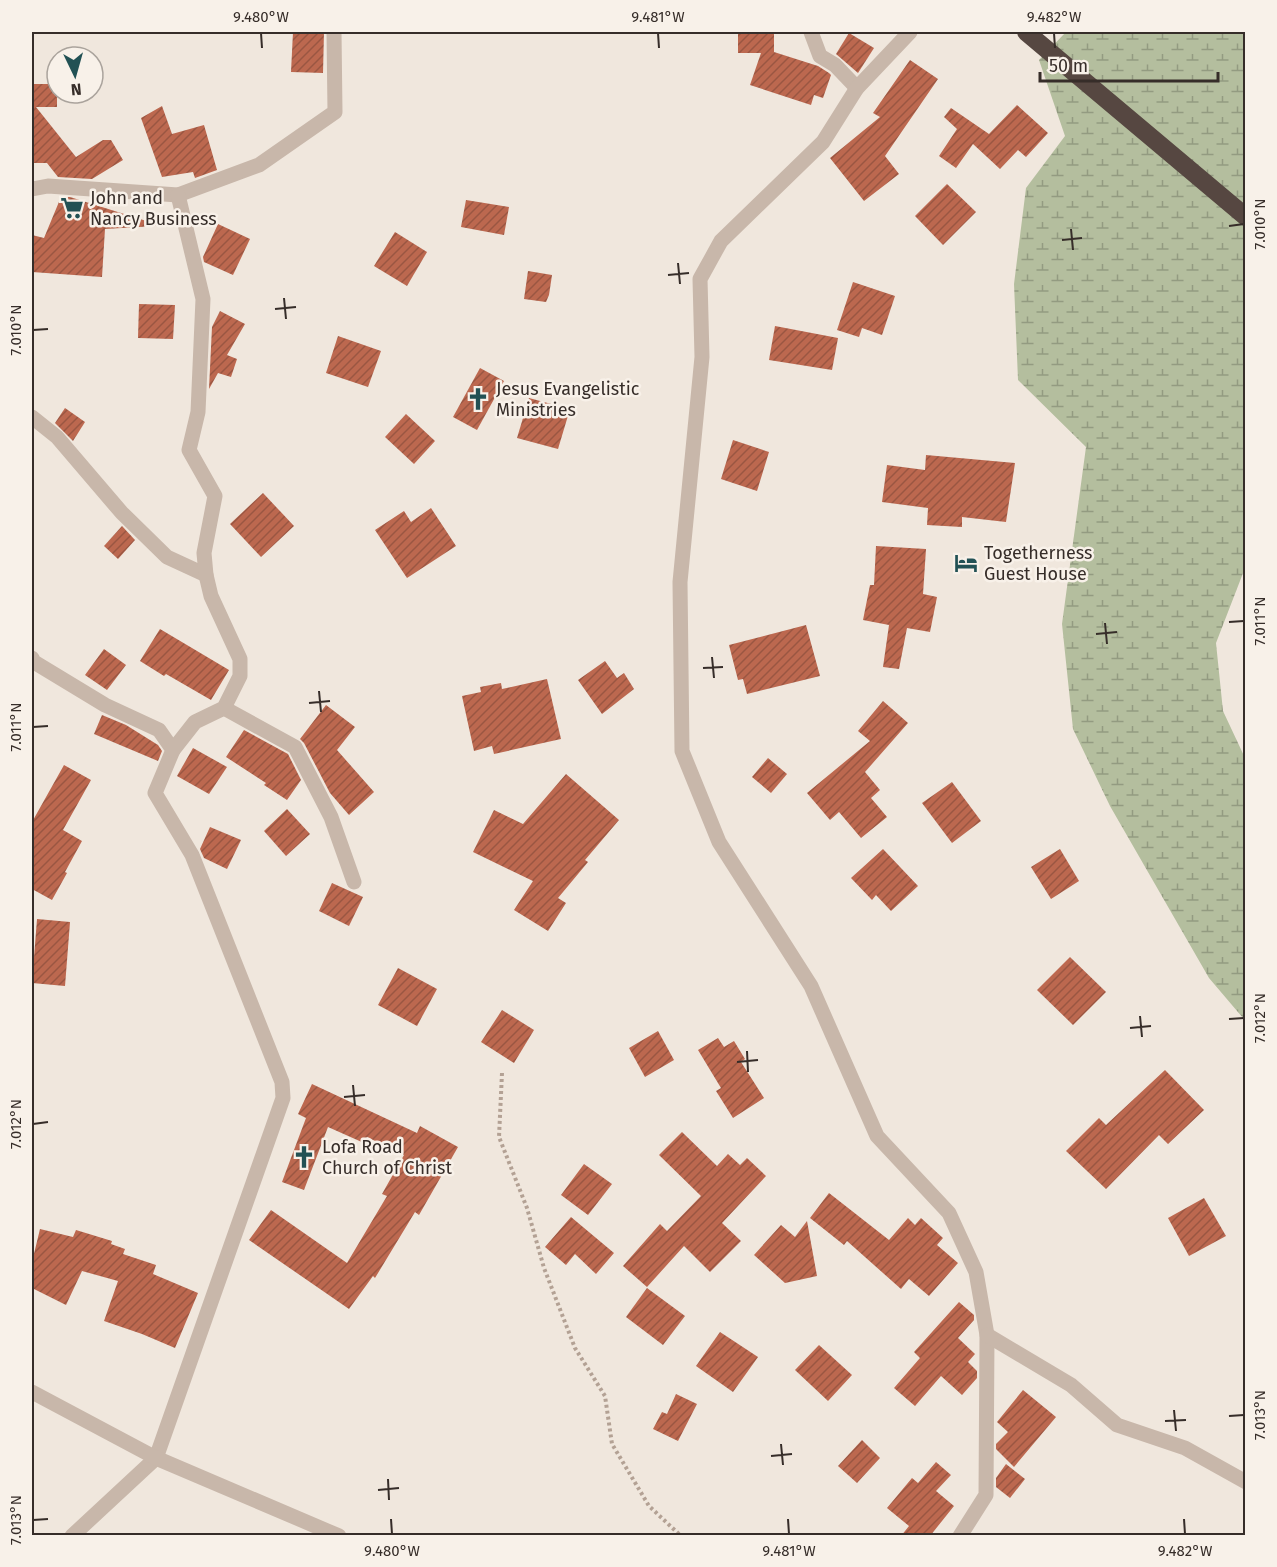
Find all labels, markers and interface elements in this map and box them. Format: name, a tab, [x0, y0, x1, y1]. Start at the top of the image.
text: 9.480°W	[233, 8, 290, 26]
text: 9.481°W	[631, 8, 685, 26]
text: 9.482°W	[1027, 8, 1082, 26]
north arrow	[45, 45, 105, 105]
scale bar	[1040, 45, 1218, 83]
text: 50 m	[1049, 55, 1088, 77]
text: N	[70, 80, 82, 99]
place label: John and Nancy Business	[90, 187, 217, 230]
supermarket icon: John and Nancy Business	[59, 195, 85, 221]
text: 7.010°N	[1251, 198, 1269, 250]
text: 7.010°N	[7, 304, 25, 356]
place label: Jesus Evangelistic Ministries	[496, 378, 640, 421]
church icon: Jesus Evangelistic Ministries	[465, 386, 491, 412]
place label: Togetherness Guest House	[984, 542, 1093, 585]
hotel icon: Togetherness Guest House	[953, 550, 979, 576]
text: 7.011°N	[1251, 597, 1269, 645]
text: 7.011°N	[7, 703, 25, 751]
text: 7.012°N	[1251, 993, 1269, 1043]
text: 7.012°N	[7, 1099, 25, 1149]
place label: Lofa Road Church of Christ	[322, 1136, 452, 1179]
church icon: Lofa Road Church of Christ	[291, 1144, 317, 1170]
text: 7.013°N	[1251, 1390, 1269, 1440]
text: 7.013°N	[7, 1495, 25, 1545]
text: 9.480°W	[364, 1542, 421, 1560]
text: 9.481°W	[762, 1542, 816, 1560]
text: 9.482°W	[1158, 1542, 1213, 1560]

